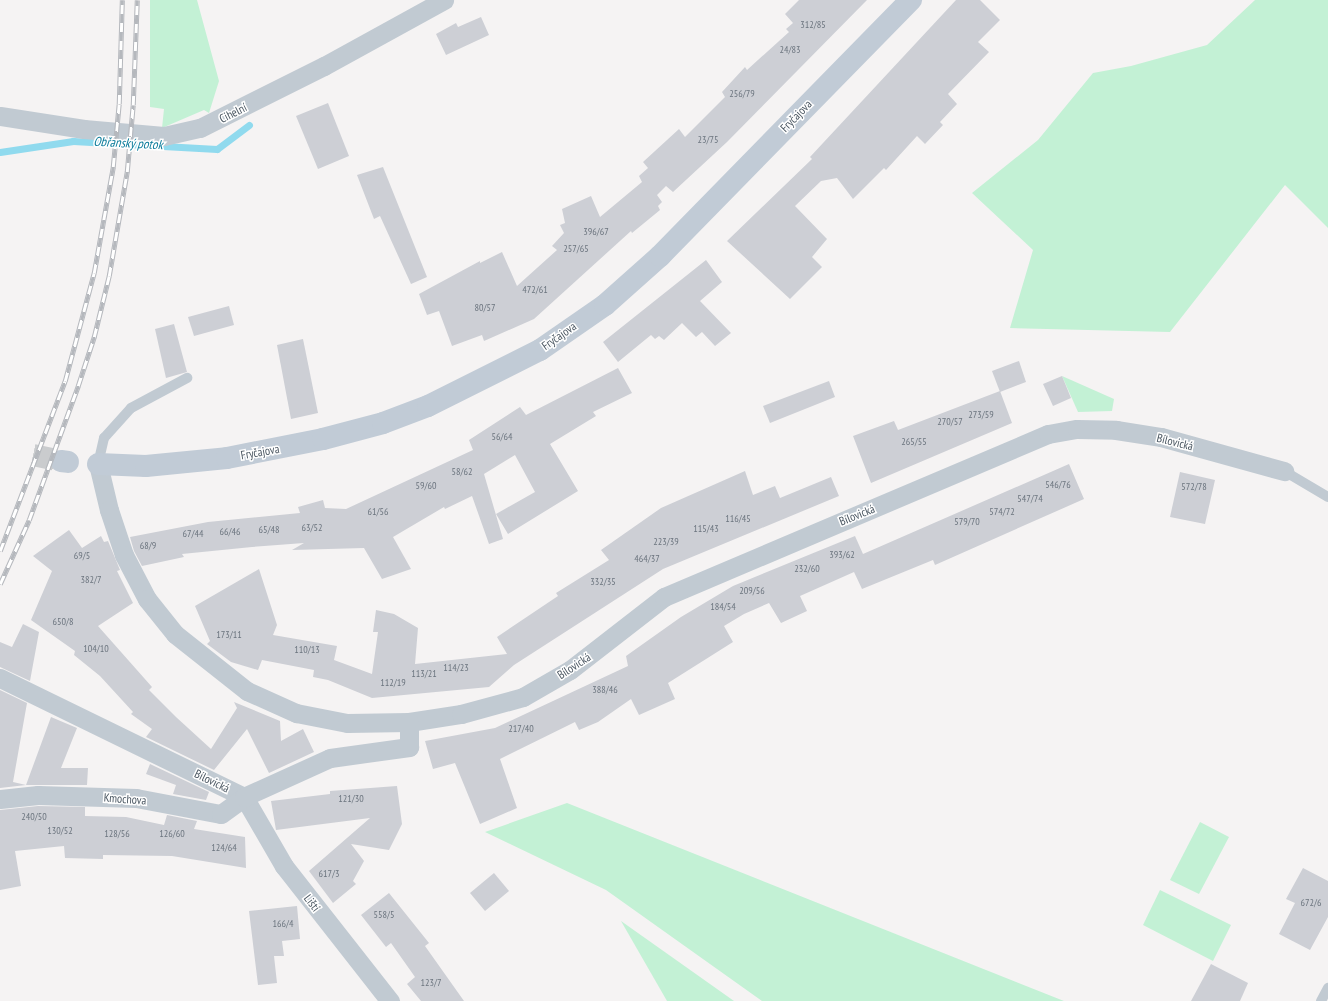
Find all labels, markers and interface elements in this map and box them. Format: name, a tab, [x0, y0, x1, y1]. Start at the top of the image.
house number: 312/85	[800, 19, 826, 31]
house number: 24/83	[780, 44, 800, 56]
house number: 256/79	[729, 88, 755, 100]
street label: Fryčajova	[777, 97, 815, 135]
street label: Cihelní	[217, 100, 249, 126]
water label: Obřanský potok	[93, 134, 163, 154]
house number: 23/75	[698, 134, 718, 146]
house number: 396/67	[583, 226, 609, 238]
house number: 257/65	[563, 243, 589, 255]
house number: 472/61	[522, 284, 548, 296]
house number: 80/57	[475, 302, 495, 314]
street label: Fryčajova	[539, 319, 579, 353]
house number: 273/59	[968, 409, 994, 421]
house number: 270/57	[937, 416, 963, 428]
house number: 56/64	[492, 431, 512, 443]
street label: Bílovická	[1155, 431, 1195, 453]
house number: 265/55	[901, 436, 927, 448]
street label: Fryčajova	[240, 442, 280, 462]
house number: 58/62	[452, 466, 472, 478]
house number: 546/76	[1045, 479, 1071, 491]
house number: 59/60	[416, 480, 436, 492]
house number: 572/78	[1181, 481, 1207, 493]
house number: 547/74	[1017, 493, 1043, 505]
street label: Bílovická	[837, 501, 877, 529]
house number: 61/56	[368, 506, 388, 518]
house number: 574/72	[989, 506, 1015, 518]
house number: 116/45	[725, 513, 751, 525]
house number: 579/70	[954, 516, 980, 528]
house number: 63/52	[302, 522, 322, 534]
house number: 115/43	[693, 523, 719, 535]
house number: 65/48	[259, 524, 279, 536]
house number: 66/46	[220, 526, 240, 538]
house number: 67/44	[183, 528, 203, 540]
house number: 223/39	[653, 536, 679, 548]
house number: 68/9	[140, 540, 156, 552]
house number: 393/62	[829, 549, 855, 561]
house number: 69/5	[74, 550, 90, 562]
house number: 464/37	[634, 553, 660, 565]
house number: 232/60	[794, 563, 820, 575]
house number: 382/7	[81, 574, 101, 586]
house number: 332/35	[590, 576, 616, 588]
house number: 209/56	[739, 585, 765, 597]
house number: 184/54	[710, 601, 736, 613]
house number: 650/8	[53, 616, 73, 628]
house number: 173/11	[216, 629, 242, 641]
house number: 104/10	[83, 643, 109, 655]
house number: 110/13	[294, 644, 320, 656]
street label: Bílovická	[555, 650, 593, 682]
house number: 114/23	[443, 662, 469, 674]
house number: 113/21	[411, 668, 437, 680]
house number: 112/19	[380, 677, 406, 689]
house number: 388/46	[592, 684, 618, 696]
house number: 217/40	[508, 723, 534, 735]
street label: Bílovická	[192, 766, 232, 796]
street label: Kmochova	[103, 790, 147, 808]
house number: 121/30	[338, 793, 364, 805]
house number: 240/50	[21, 811, 47, 823]
house number: 130/52	[47, 825, 73, 837]
house number: 128/56	[104, 828, 130, 840]
house number: 126/60	[159, 828, 185, 840]
house number: 124/64	[211, 842, 237, 854]
house number: 617/3	[319, 868, 339, 880]
street label: Liští	[301, 892, 323, 914]
house number: 672/6	[1301, 897, 1321, 909]
house number: 558/5	[374, 909, 394, 921]
house number: 166/4	[273, 918, 293, 930]
house number: 123/7	[421, 977, 441, 989]

